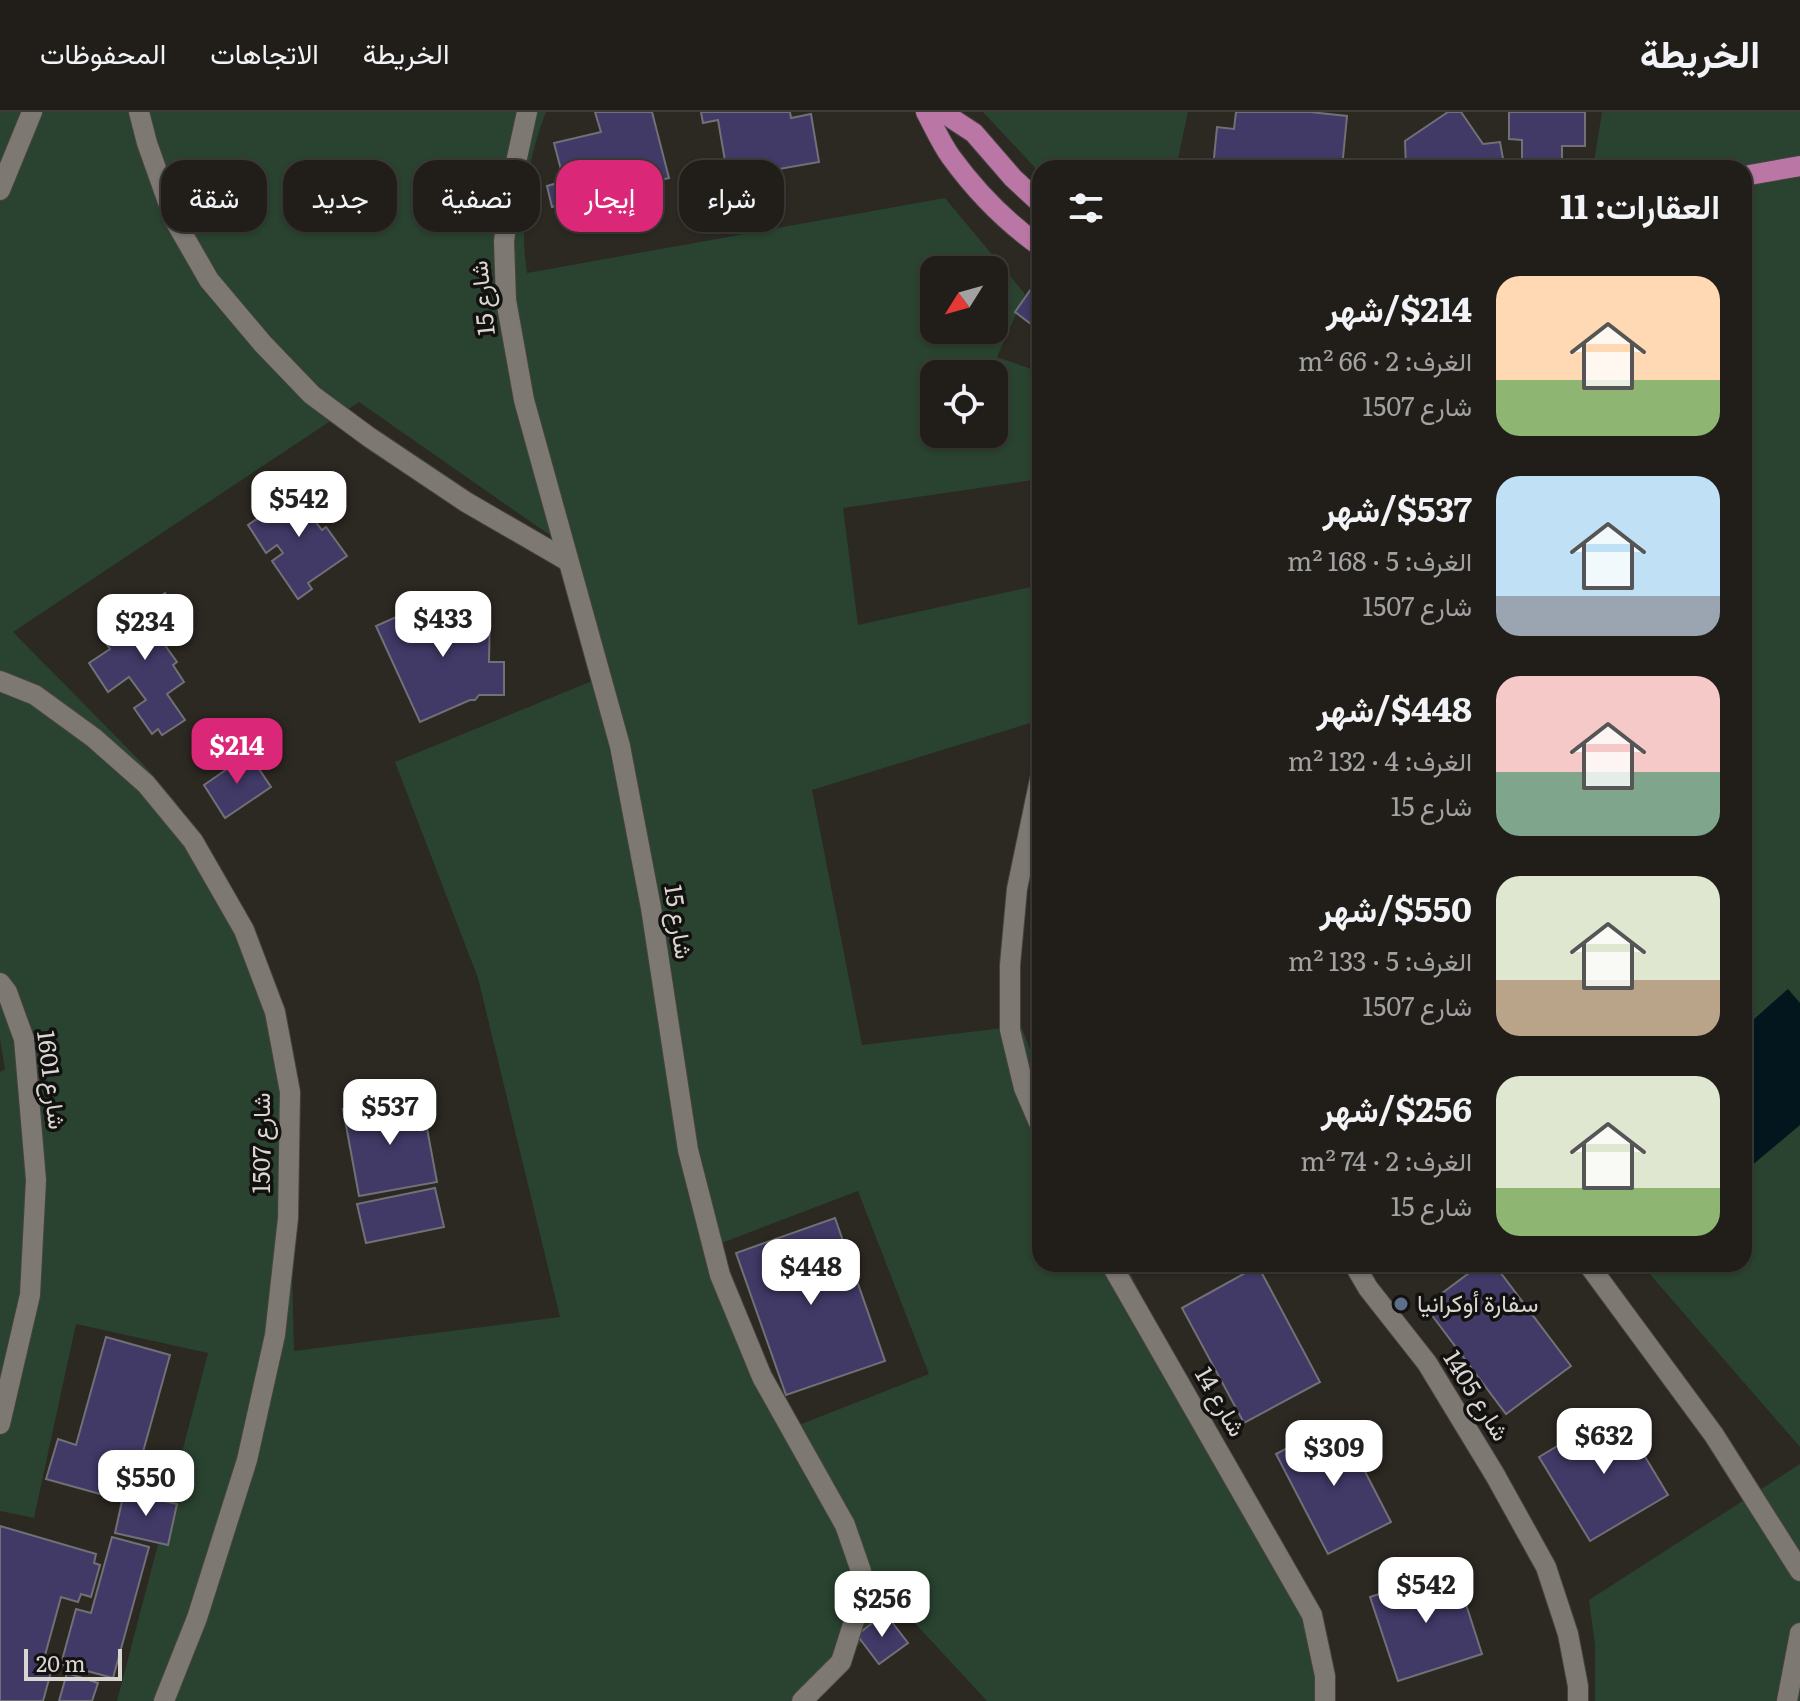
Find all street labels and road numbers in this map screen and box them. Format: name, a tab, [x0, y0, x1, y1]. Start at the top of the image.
street label: شارع 15	[459, 259, 503, 337]
street label: شارع 15	[656, 882, 704, 962]
street label: شارع 1601	[29, 1028, 77, 1131]
street label: شارع 1507	[242, 1092, 278, 1194]
street label: شارع 1405	[1436, 1342, 1520, 1447]
street label: شارع 14	[1187, 1359, 1256, 1443]

